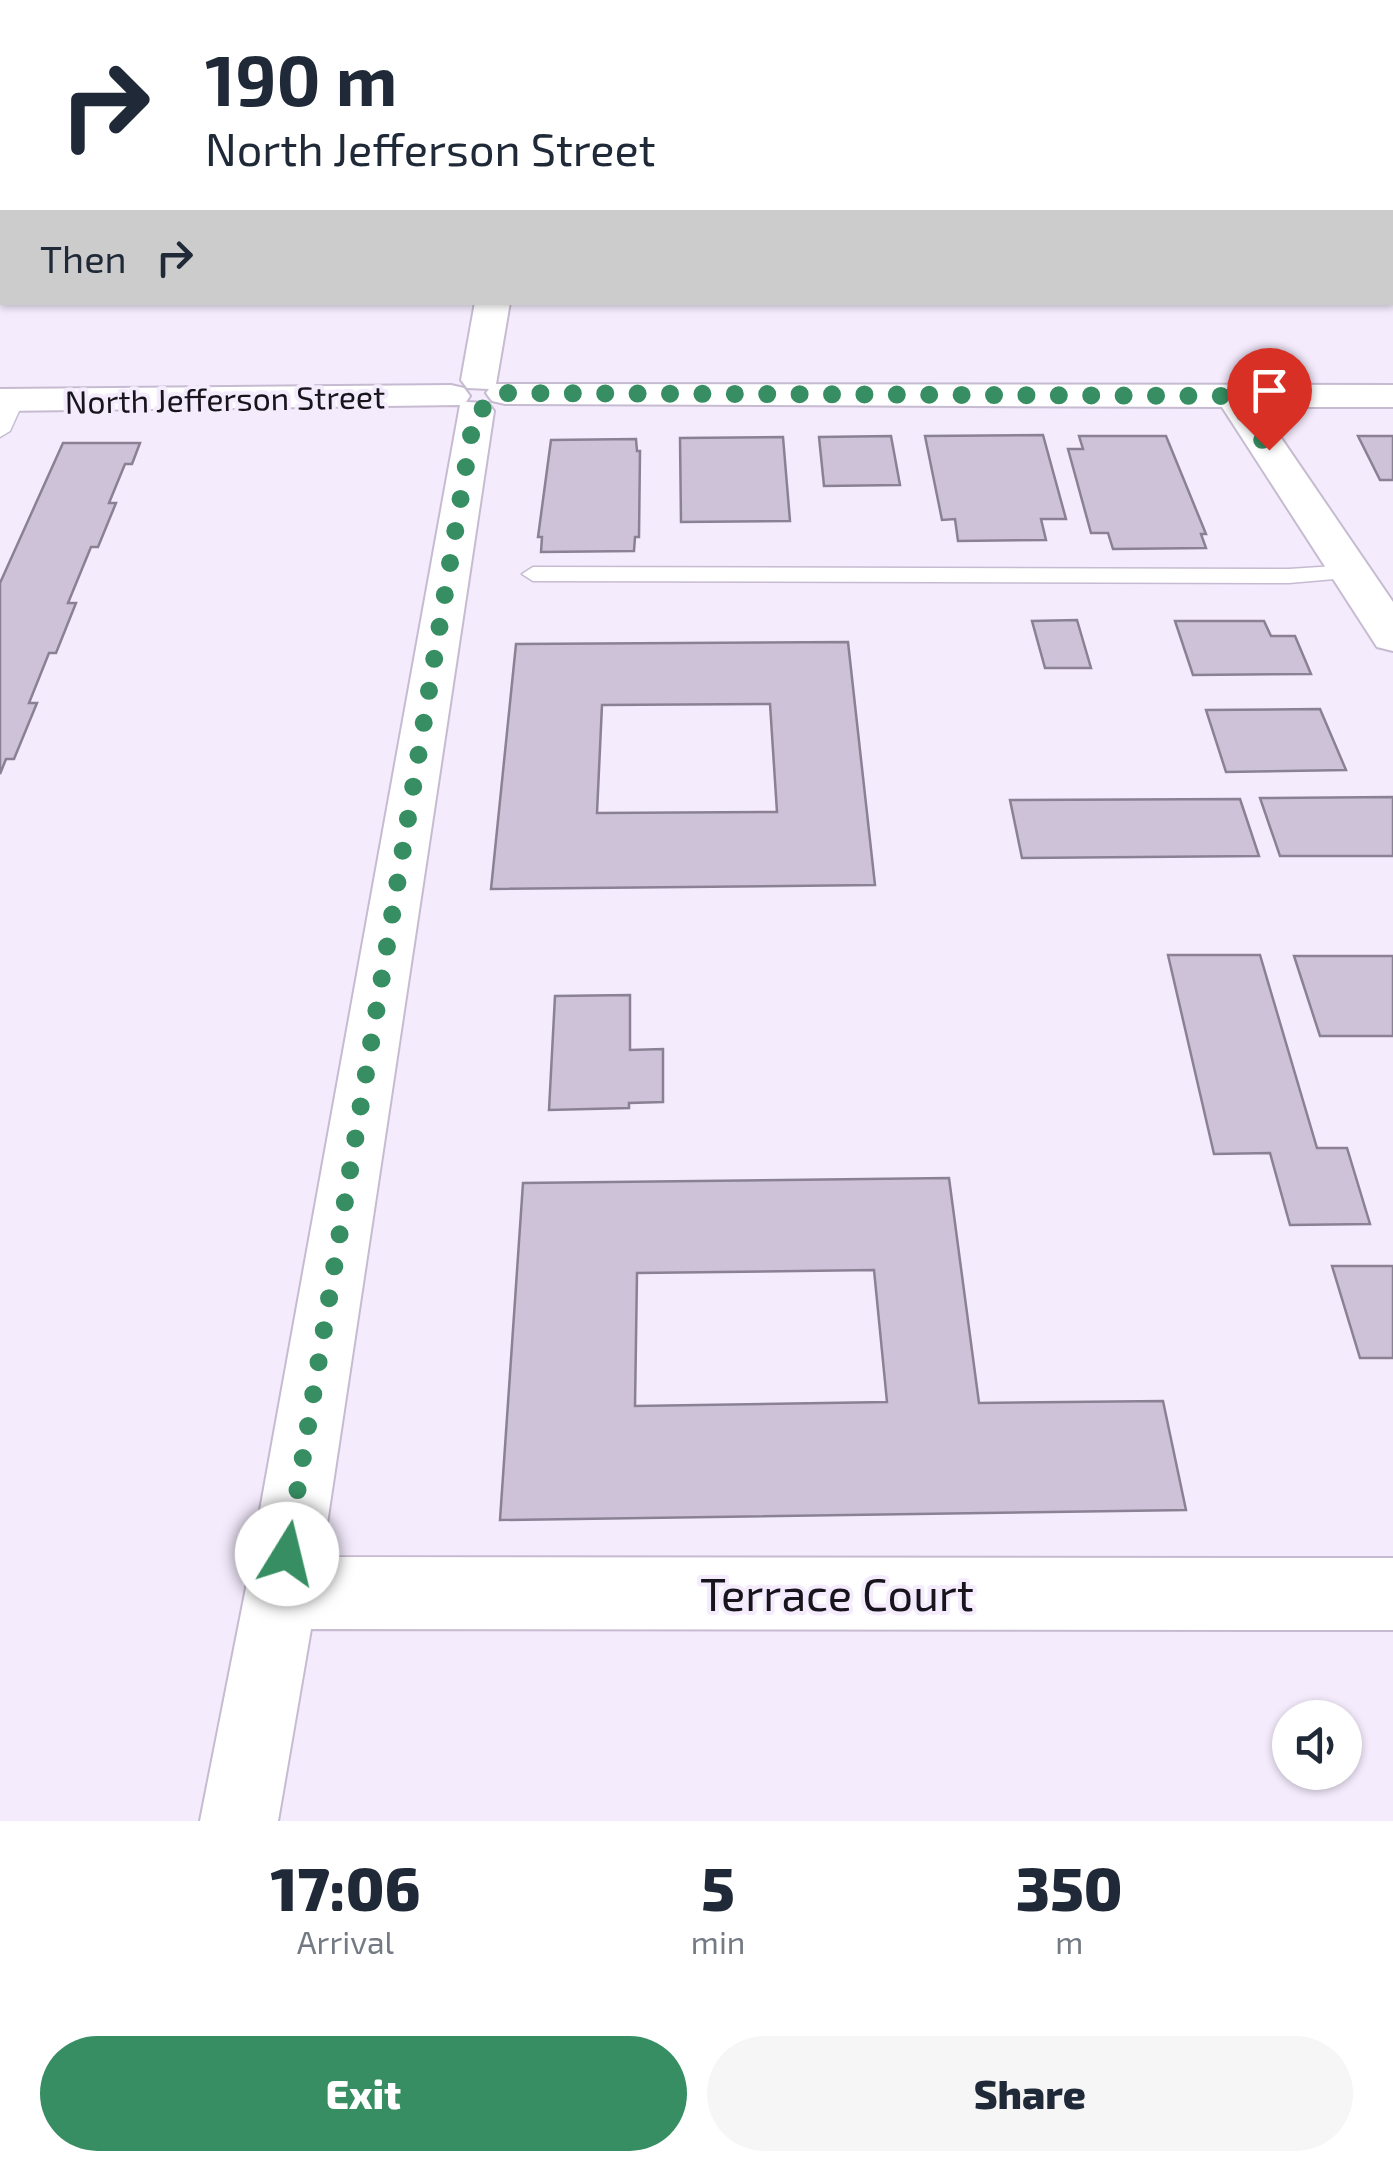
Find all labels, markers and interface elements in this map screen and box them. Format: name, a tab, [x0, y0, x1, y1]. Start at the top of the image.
text: 190 m	[205, 36, 398, 120]
icon: right	[40, 40, 170, 170]
text: North Jefferson Street	[205, 121, 656, 175]
icon: right	[147, 230, 202, 285]
text: Then	[40, 235, 127, 281]
pin	[1227, 348, 1312, 451]
icon: arrive	[1242, 363, 1297, 418]
street label: North Jefferson Street	[64, 376, 386, 420]
position arrow	[235, 1502, 339, 1606]
street label: Terrace Court	[700, 1566, 974, 1620]
map controls	[1272, 1700, 1362, 1790]
button: sound	[1272, 1700, 1362, 1790]
text: 17:06	[270, 1851, 420, 1923]
text: 5	[701, 1851, 735, 1923]
text: 350	[1016, 1851, 1123, 1923]
text: Arrival	[297, 1922, 394, 1960]
text: min	[691, 1922, 745, 1960]
text: m	[1055, 1922, 1083, 1960]
button: Exit	[40, 2036, 687, 2151]
button: Share	[707, 2036, 1353, 2151]

